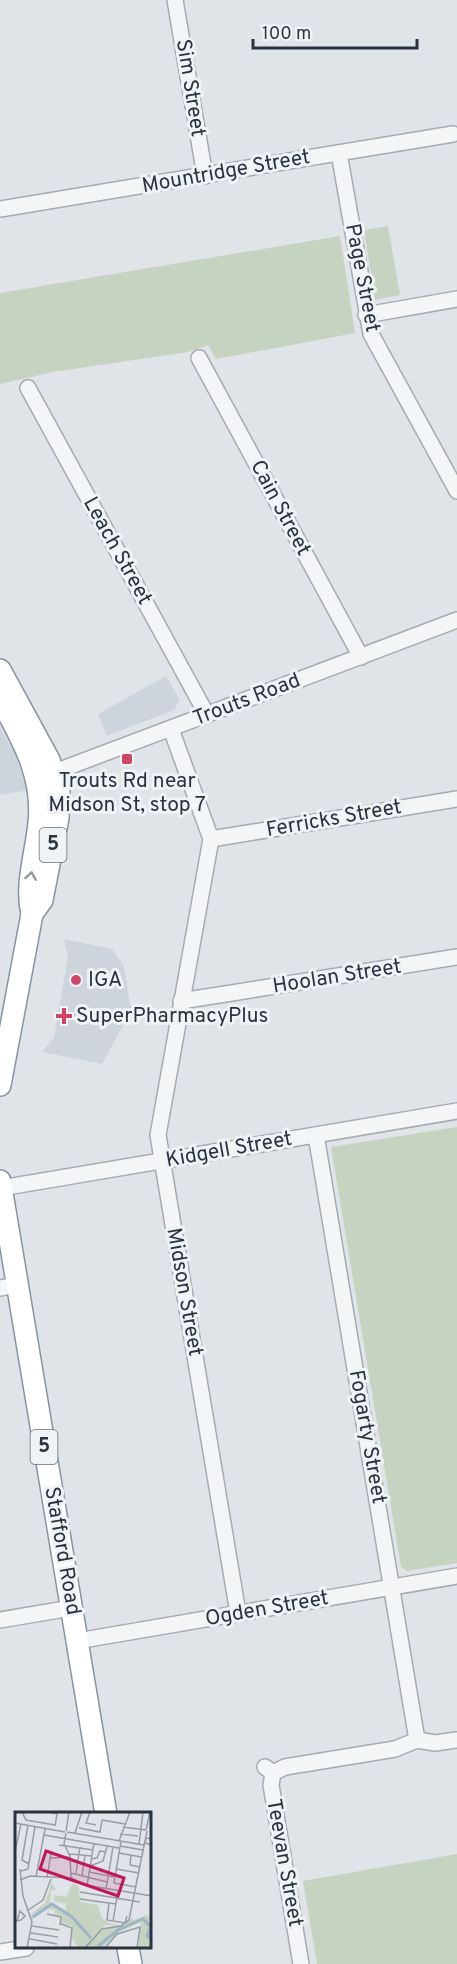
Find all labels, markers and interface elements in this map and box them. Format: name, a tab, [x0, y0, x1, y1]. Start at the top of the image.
scale bar	[253, 12, 416, 50]
text: 100 m	[262, 23, 311, 46]
street label: Sim Street	[169, 37, 211, 139]
street label: Mountridge Street	[140, 144, 312, 200]
street label: Page Street	[338, 221, 386, 335]
street label: Cain Street	[244, 456, 316, 560]
street label: Leach Street	[76, 492, 158, 610]
street label: Trouts Road	[190, 667, 304, 733]
marker: Trouts Rd near Midson St, stop 7	[120, 752, 134, 766]
place label: Trouts Rd near Midson St, stop 7	[48, 768, 206, 819]
street label: Ferricks Street	[264, 794, 404, 844]
road number: 5	[40, 828, 66, 862]
one-way arrow	[24, 871, 37, 881]
street label: Hoolan Street	[271, 954, 403, 1000]
place label: IGA	[88, 967, 122, 994]
marker: IGA	[69, 973, 83, 987]
place label: SuperPharmacyPlus	[76, 1003, 268, 1030]
marker: SuperPharmacyPlus	[57, 1009, 71, 1023]
street label: Kidgell Street	[164, 1126, 294, 1174]
street label: Midson Street	[159, 1226, 209, 1358]
street label: Fogarty Street	[342, 1368, 392, 1506]
road number: 5	[30, 1430, 57, 1464]
street label: Stafford Road	[37, 1485, 87, 1617]
street label: Ogden Street	[203, 1585, 331, 1633]
street label: Teevan Street	[259, 1797, 309, 1929]
inset map	[15, 1812, 152, 1949]

